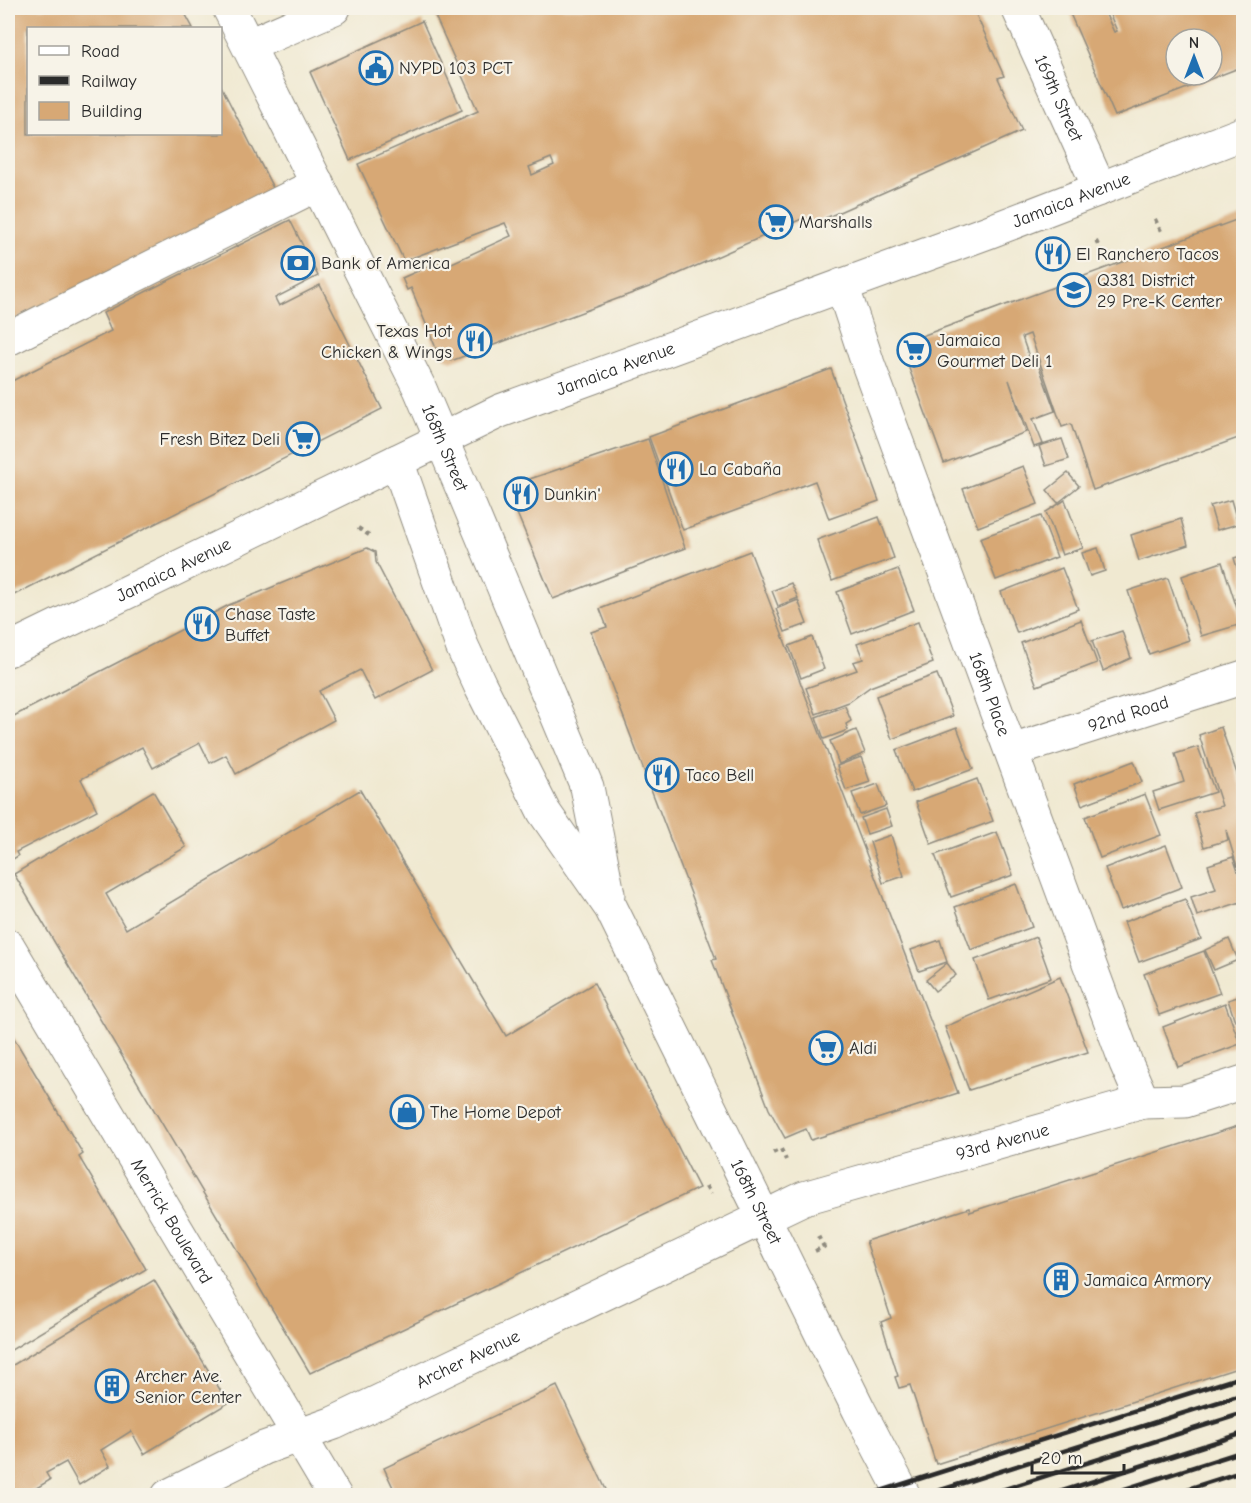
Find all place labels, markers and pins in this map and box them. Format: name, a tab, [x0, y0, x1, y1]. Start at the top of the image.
public building icon: NYPD 103 PCT	[358, 50, 394, 86]
place label: NYPD 103 PCT	[399, 58, 513, 79]
supermarket icon: Marshalls	[758, 204, 794, 240]
place label: Marshalls	[799, 212, 872, 233]
restaurant icon: El Ranchero Tacos	[1035, 236, 1071, 272]
place label: El Ranchero Tacos	[1076, 244, 1219, 265]
bank icon: Bank of America	[280, 245, 316, 281]
place label: Bank of America	[321, 253, 450, 274]
place label: Q381 District 29 Pre-K Center	[1097, 270, 1223, 312]
school or university icon: Q381 District 29 Pre-K Center	[1056, 272, 1092, 308]
place label: Texas Hot Chicken & Wings	[321, 321, 453, 363]
restaurant icon: Texas Hot Chicken & Wings	[457, 323, 493, 359]
place label: Jamaica Gourmet Deli 1	[937, 330, 1052, 372]
supermarket icon: Jamaica Gourmet Deli 1	[896, 332, 932, 368]
supermarket icon: Fresh Bitez Deli	[285, 421, 321, 457]
place label: Fresh Bitez Deli	[160, 429, 280, 450]
restaurant icon: La Cabaña	[658, 451, 694, 487]
place label: La Cabaña	[699, 459, 782, 480]
restaurant icon: Dunkin'	[503, 476, 539, 512]
place label: Dunkin'	[544, 484, 601, 505]
place label: Chase Taste Buffet	[225, 604, 316, 646]
restaurant icon: Chase Taste Buffet	[184, 606, 220, 642]
restaurant icon: Taco Bell	[644, 757, 680, 793]
place label: Taco Bell	[685, 765, 754, 786]
supermarket icon: Aldi	[808, 1030, 844, 1066]
place label: Aldi	[849, 1038, 877, 1059]
shop icon: The Home Depot	[389, 1094, 425, 1130]
place label: The Home Depot	[430, 1102, 562, 1123]
building icon: Jamaica Armory	[1043, 1262, 1079, 1298]
place label: Jamaica Armory	[1084, 1270, 1212, 1291]
place label: Archer Ave. Senior Center	[135, 1366, 242, 1408]
building icon: Archer Ave. Senior Center	[94, 1368, 130, 1404]

